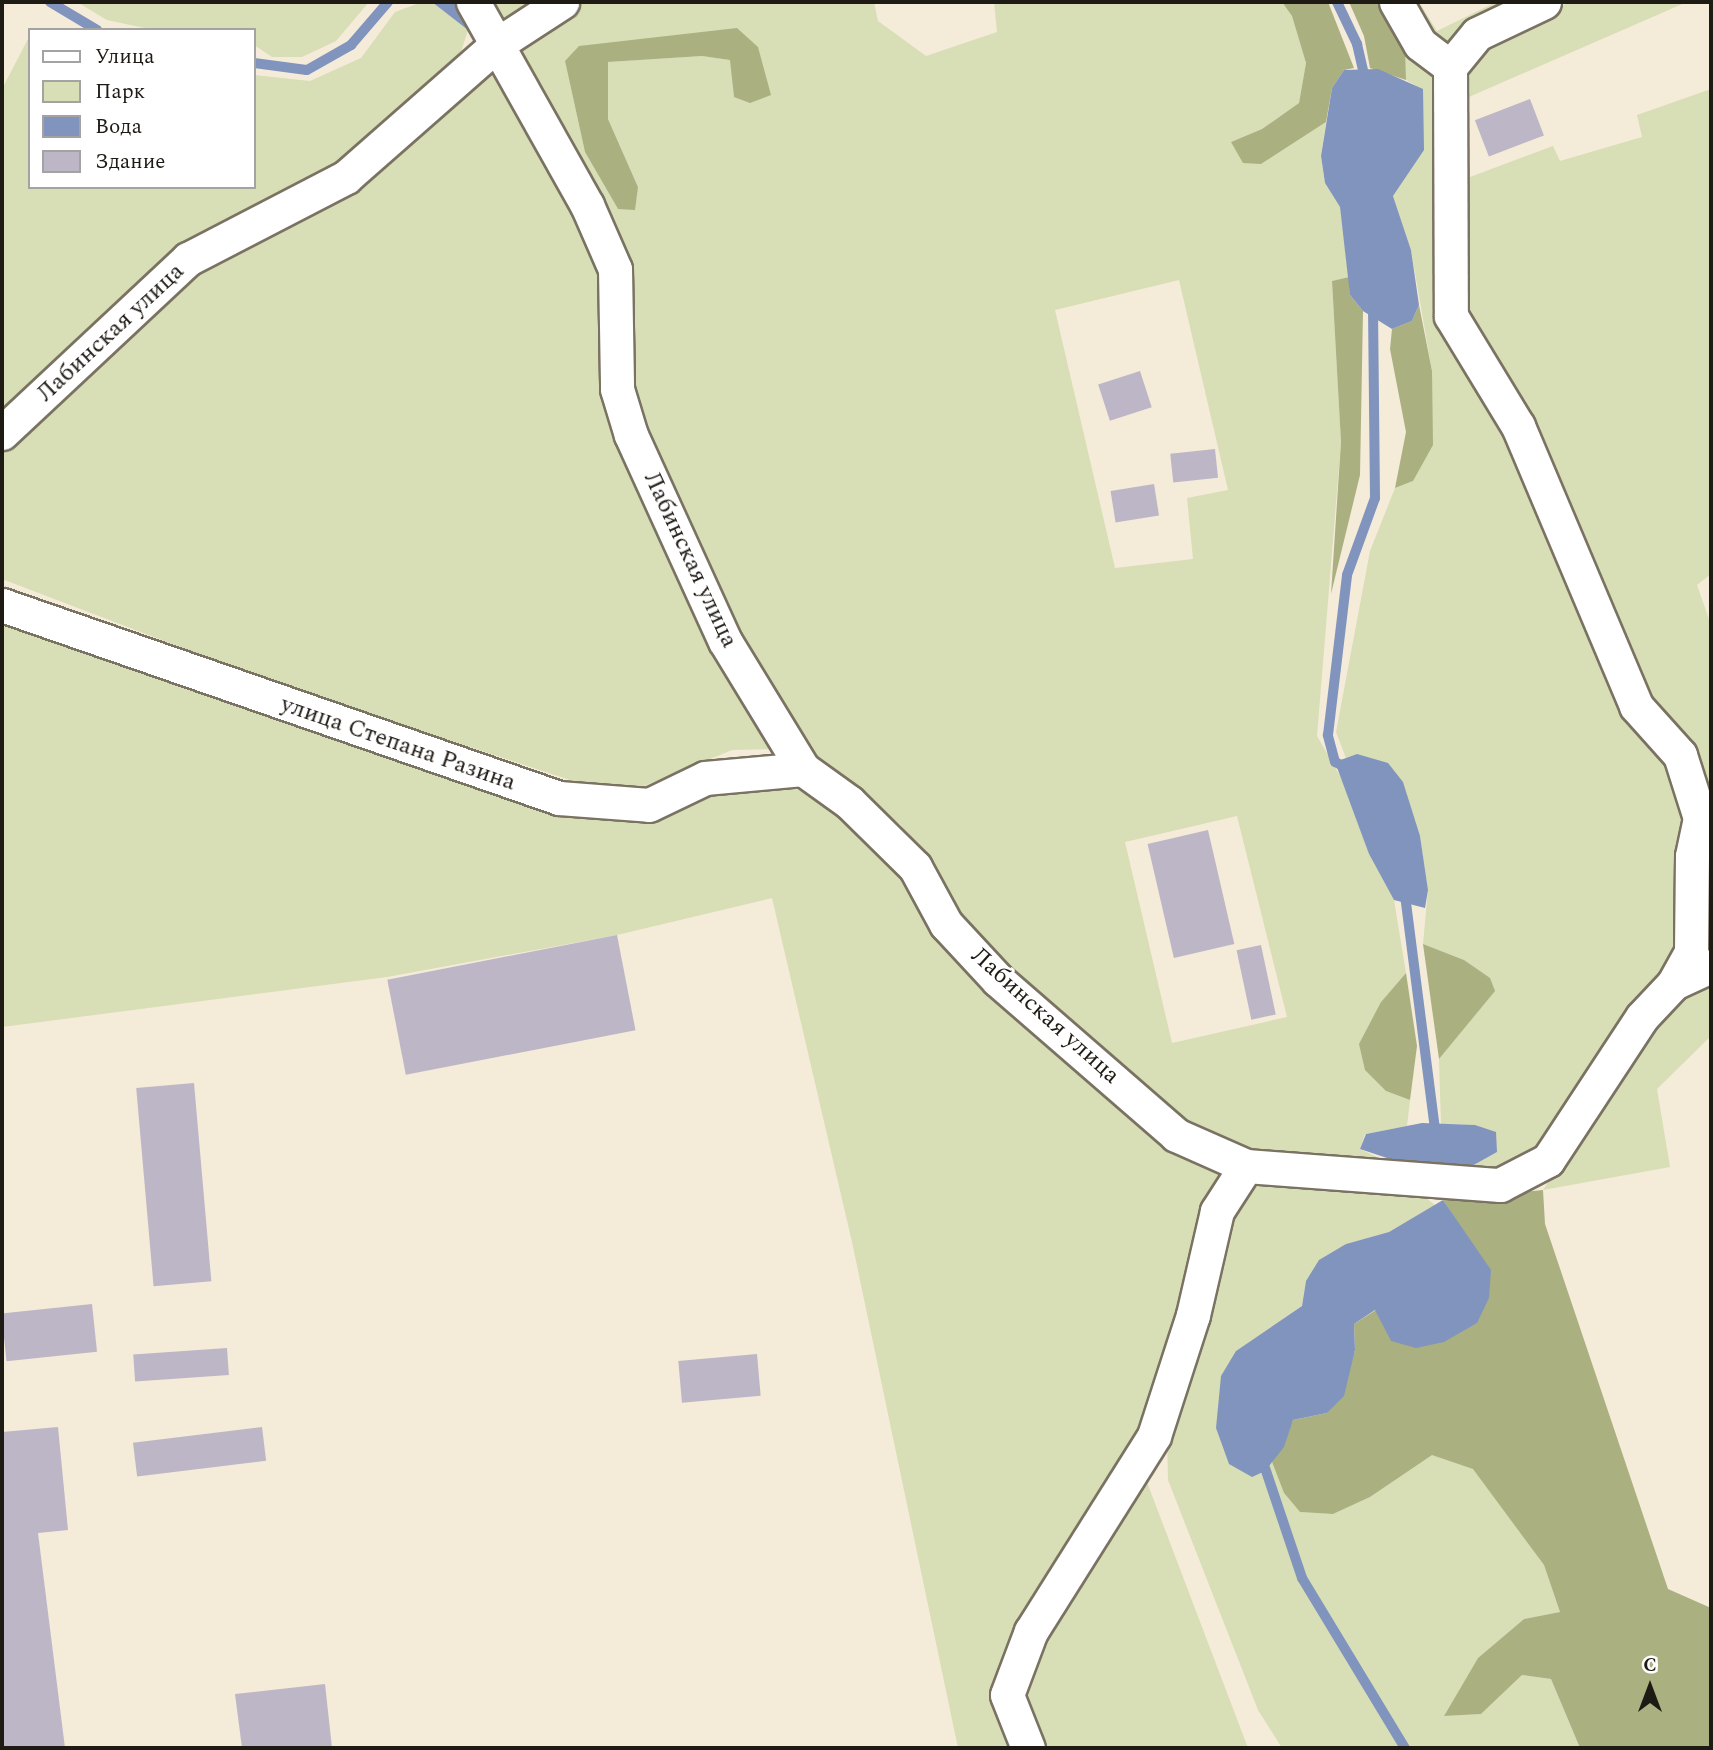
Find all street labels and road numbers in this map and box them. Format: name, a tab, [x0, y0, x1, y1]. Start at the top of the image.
street label: Лабинская улица	[32, 258, 190, 408]
street label: Лабинская улица	[637, 468, 743, 652]
street label: улица Степана Разина	[277, 690, 519, 798]
street label: Лабинская улица	[965, 942, 1125, 1090]

